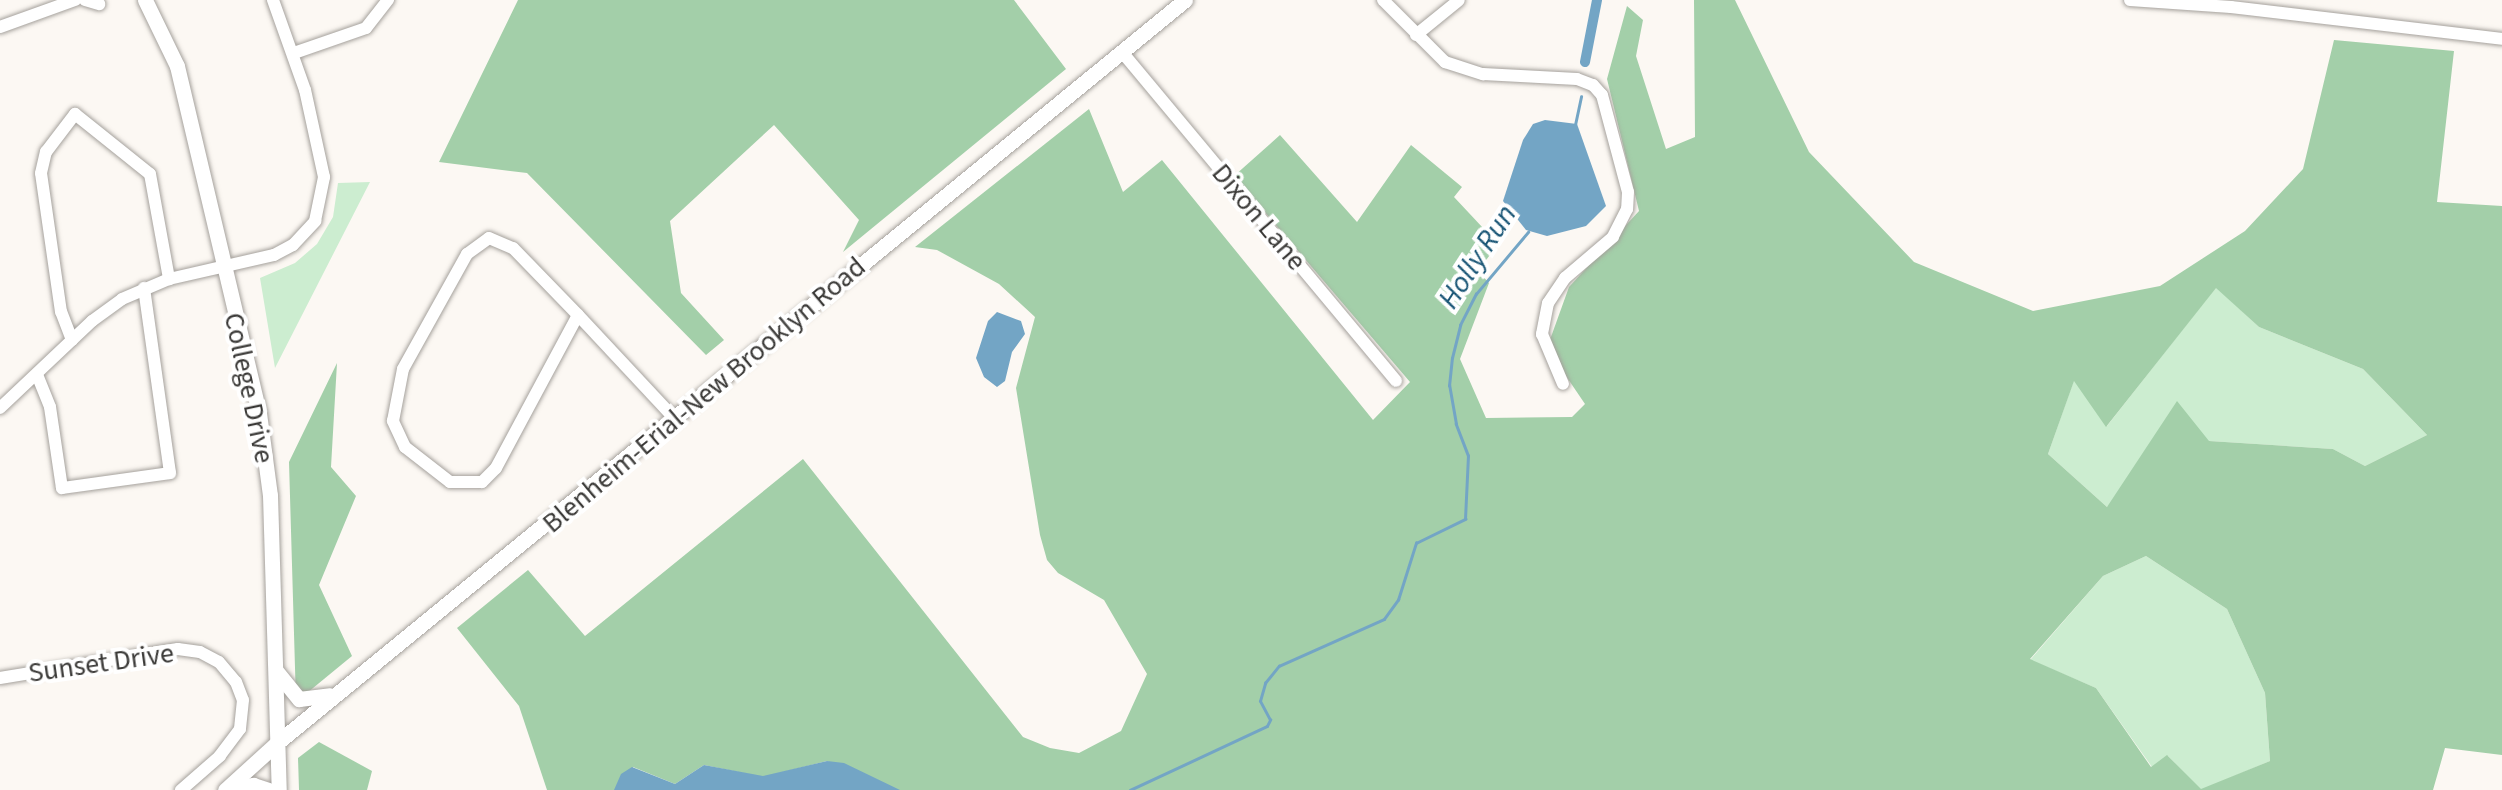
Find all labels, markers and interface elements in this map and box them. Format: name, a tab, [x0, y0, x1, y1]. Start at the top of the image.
street label: Dixon Lane	[1205, 157, 1313, 277]
water label: Holly Run	[1431, 198, 1525, 316]
street label: Blenheim-Erial-New Brooklyn Road	[536, 250, 872, 540]
street label: College Drive	[217, 310, 281, 466]
street label: Sunset Drive	[26, 636, 176, 690]

